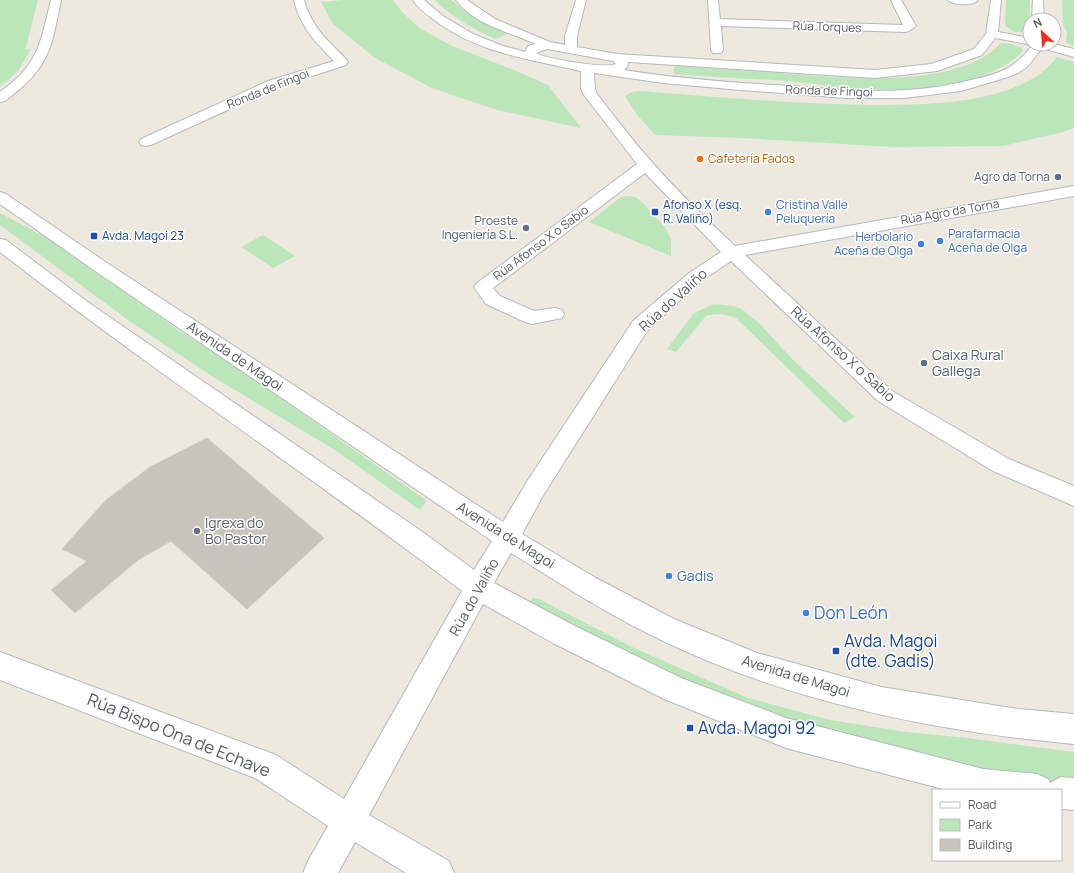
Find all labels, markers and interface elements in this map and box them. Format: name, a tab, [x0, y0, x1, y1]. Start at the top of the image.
north arrow	[1022, 12, 1062, 52]
text: N	[1031, 14, 1044, 31]
street label: Rúa Torques	[792, 17, 862, 36]
street label: Ronda de Fingoi	[224, 64, 312, 113]
street label: Ronda de Fingoi	[785, 80, 873, 101]
place label: Cafetería Fados	[708, 150, 795, 167]
marker: Cafetería Fados	[695, 154, 705, 164]
place label: Agro da Torna	[974, 168, 1050, 185]
marker: Agro da Torna	[1053, 172, 1063, 182]
street label: Rúa Agro da Torna	[899, 194, 1001, 229]
place label: Afonso X (esq. R. Valiño)	[663, 196, 742, 227]
place label: Cristina Valle Peluquería	[776, 196, 848, 227]
street label: Rúa Afonso X o Sabio	[490, 201, 592, 284]
marker: Afonso X (esq. R. Valiño)	[650, 207, 660, 217]
marker: Cristina Valle Peluquería	[763, 207, 773, 217]
place label: Proeste Ingeniería S.L.	[442, 212, 518, 243]
marker: Proeste Ingeniería S.L.	[521, 223, 531, 233]
place label: Parafarmacia Aceña de Olga	[948, 225, 1027, 256]
place label: Avda. Magoi 23	[102, 227, 184, 244]
place label: Herbolario Aceña de Olga	[834, 228, 913, 259]
marker: Avda. Magoi 23	[89, 231, 99, 241]
marker: Parafarmacia Aceña de Olga	[935, 236, 945, 246]
marker: Herbolario Aceña de Olga	[916, 239, 926, 249]
street label: Rúa do Valiño	[634, 264, 711, 335]
street label: Rúa Afonso X o Sabio	[787, 302, 900, 406]
street label: Avenida de Magoi	[183, 316, 287, 395]
place label: Caixa Rural Gallega	[932, 345, 1004, 380]
marker: Caixa Rural Gallega	[919, 358, 929, 368]
street label: Avenida de Magoi	[454, 497, 559, 572]
place label: Igrexa do Bo Pastor	[205, 513, 267, 548]
marker: Igrexa do Bo Pastor	[192, 526, 202, 536]
street label: Rúa do Valiño	[444, 555, 503, 639]
place label: Gadis	[677, 566, 714, 585]
marker: Gadis	[664, 571, 674, 581]
place label: Don León	[814, 601, 888, 624]
marker: Don León	[801, 608, 811, 618]
place label: Avda. Magoi (dte. Gadis)	[844, 629, 937, 672]
marker: Avda. Magoi (dte. Gadis)	[831, 646, 841, 656]
street label: Avenida de Magoi	[740, 650, 853, 701]
street label: Rúa Bispo Ona de Echave	[84, 687, 274, 782]
place label: Avda. Magoi 92	[698, 716, 815, 739]
marker: Avda. Magoi 92	[685, 723, 695, 733]
legend	[932, 789, 1062, 861]
text: Road	[968, 796, 996, 813]
text: Park	[968, 816, 993, 833]
text: Building	[968, 836, 1012, 853]

